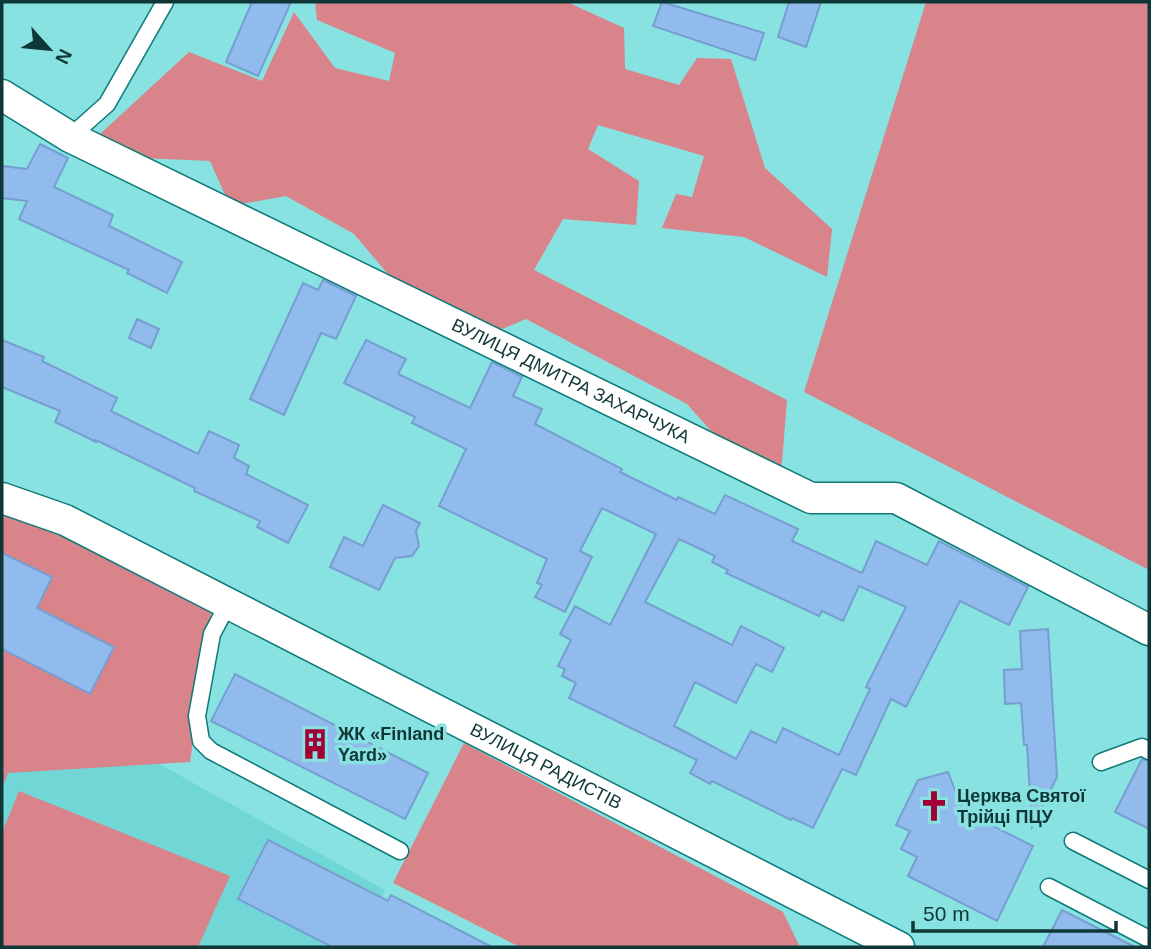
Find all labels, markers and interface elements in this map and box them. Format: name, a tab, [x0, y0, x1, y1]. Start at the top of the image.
north arrow	[14, 14, 84, 84]
text: N	[51, 46, 76, 67]
street label: ВУЛИЦЯ ДМИТРА ЗАХАРЧУКА	[449, 315, 693, 447]
street label: ВУЛИЦЯ РАДИСТІВ	[467, 719, 625, 813]
place label: ЖК «Finland Yard»	[337, 724, 444, 765]
building icon: ЖК «Finland Yard»	[298, 727, 332, 761]
place label: Церква Святої Трійці ПЦУ	[957, 786, 1086, 827]
church icon: Церква Святої Трійці ПЦУ	[917, 789, 951, 823]
scale bar	[913, 890, 1116, 934]
text: 50 m	[923, 902, 970, 925]

